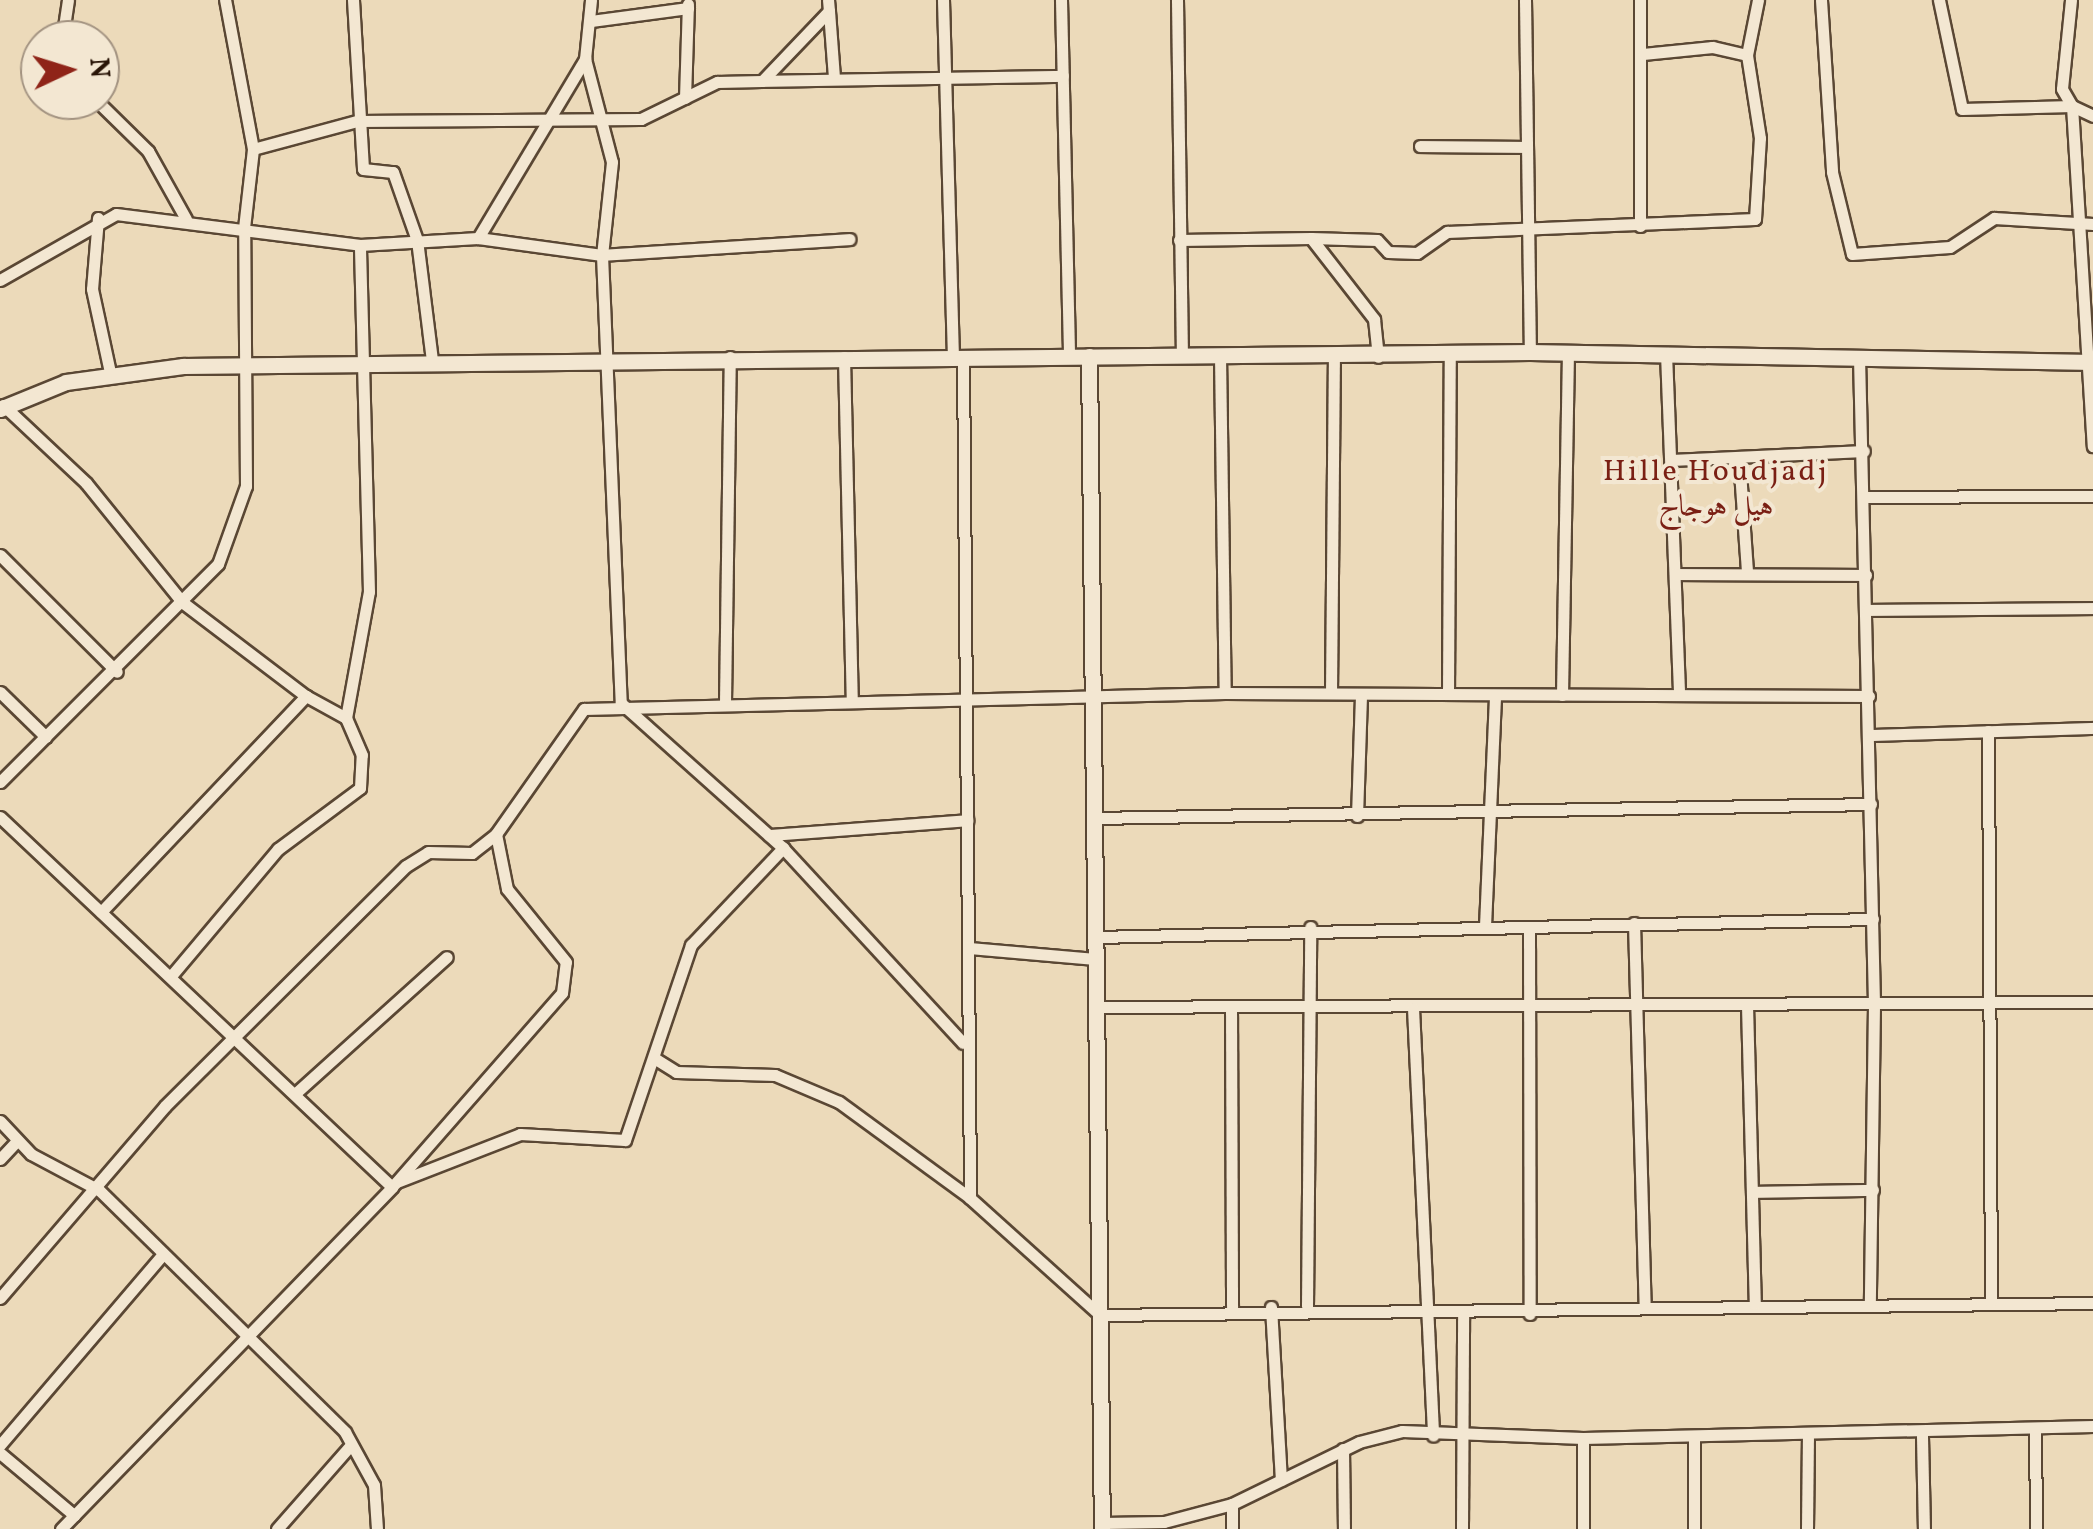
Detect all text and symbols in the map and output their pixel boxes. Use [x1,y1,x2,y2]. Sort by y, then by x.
north arrow [20,20,120,120]
text: N [78,57,119,80]
district label: Hille Houdjadj هيل هوجاج [1603,454,1829,524]

